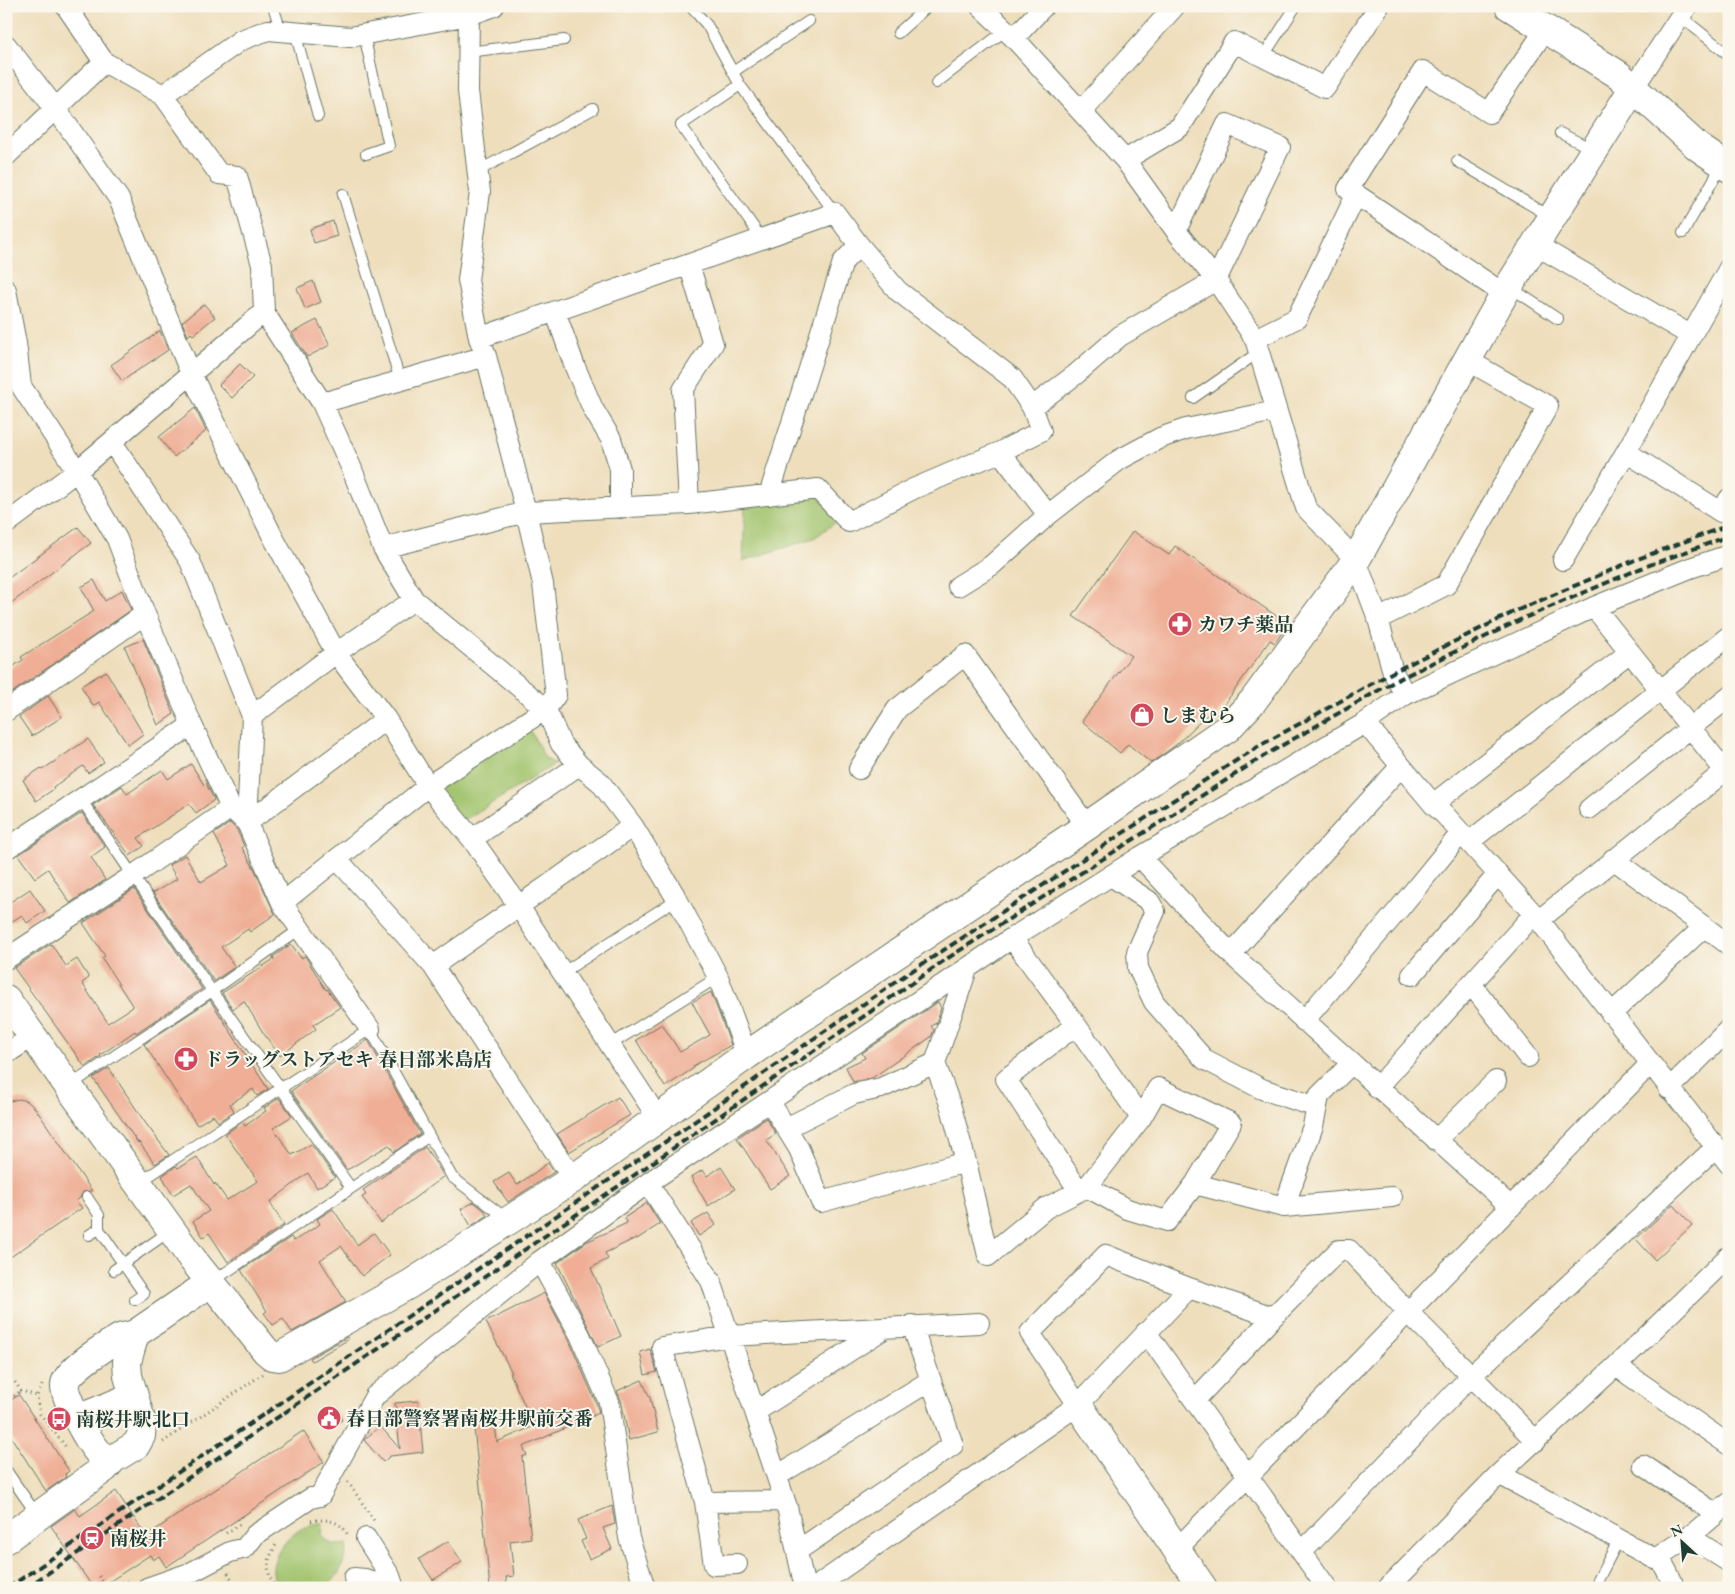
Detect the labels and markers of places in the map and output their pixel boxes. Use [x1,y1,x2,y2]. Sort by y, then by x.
pharmacy icon: カワチ薬品 [1167,611,1193,637]
place label: カワチ薬品 [1198,612,1293,637]
shop icon: しまむら [1129,702,1155,728]
place label: しまむら [1160,703,1236,728]
pharmacy icon: ドラッグストアセキ 春日部米島店 [173,1046,199,1072]
place label: ドラッグストアセキ 春日部米島店 [204,1047,492,1072]
public building icon: 春日部警察署南桜井駅前交番 [316,1405,342,1431]
bus stop icon: 南桜井駅北口 [46,1406,72,1432]
place label: 春日部警察署南桜井駅前交番 [346,1406,593,1431]
place label: 南桜井駅北口 [76,1407,190,1432]
station icon: 南桜井 [79,1525,105,1551]
place label: 南桜井 [110,1526,167,1551]

